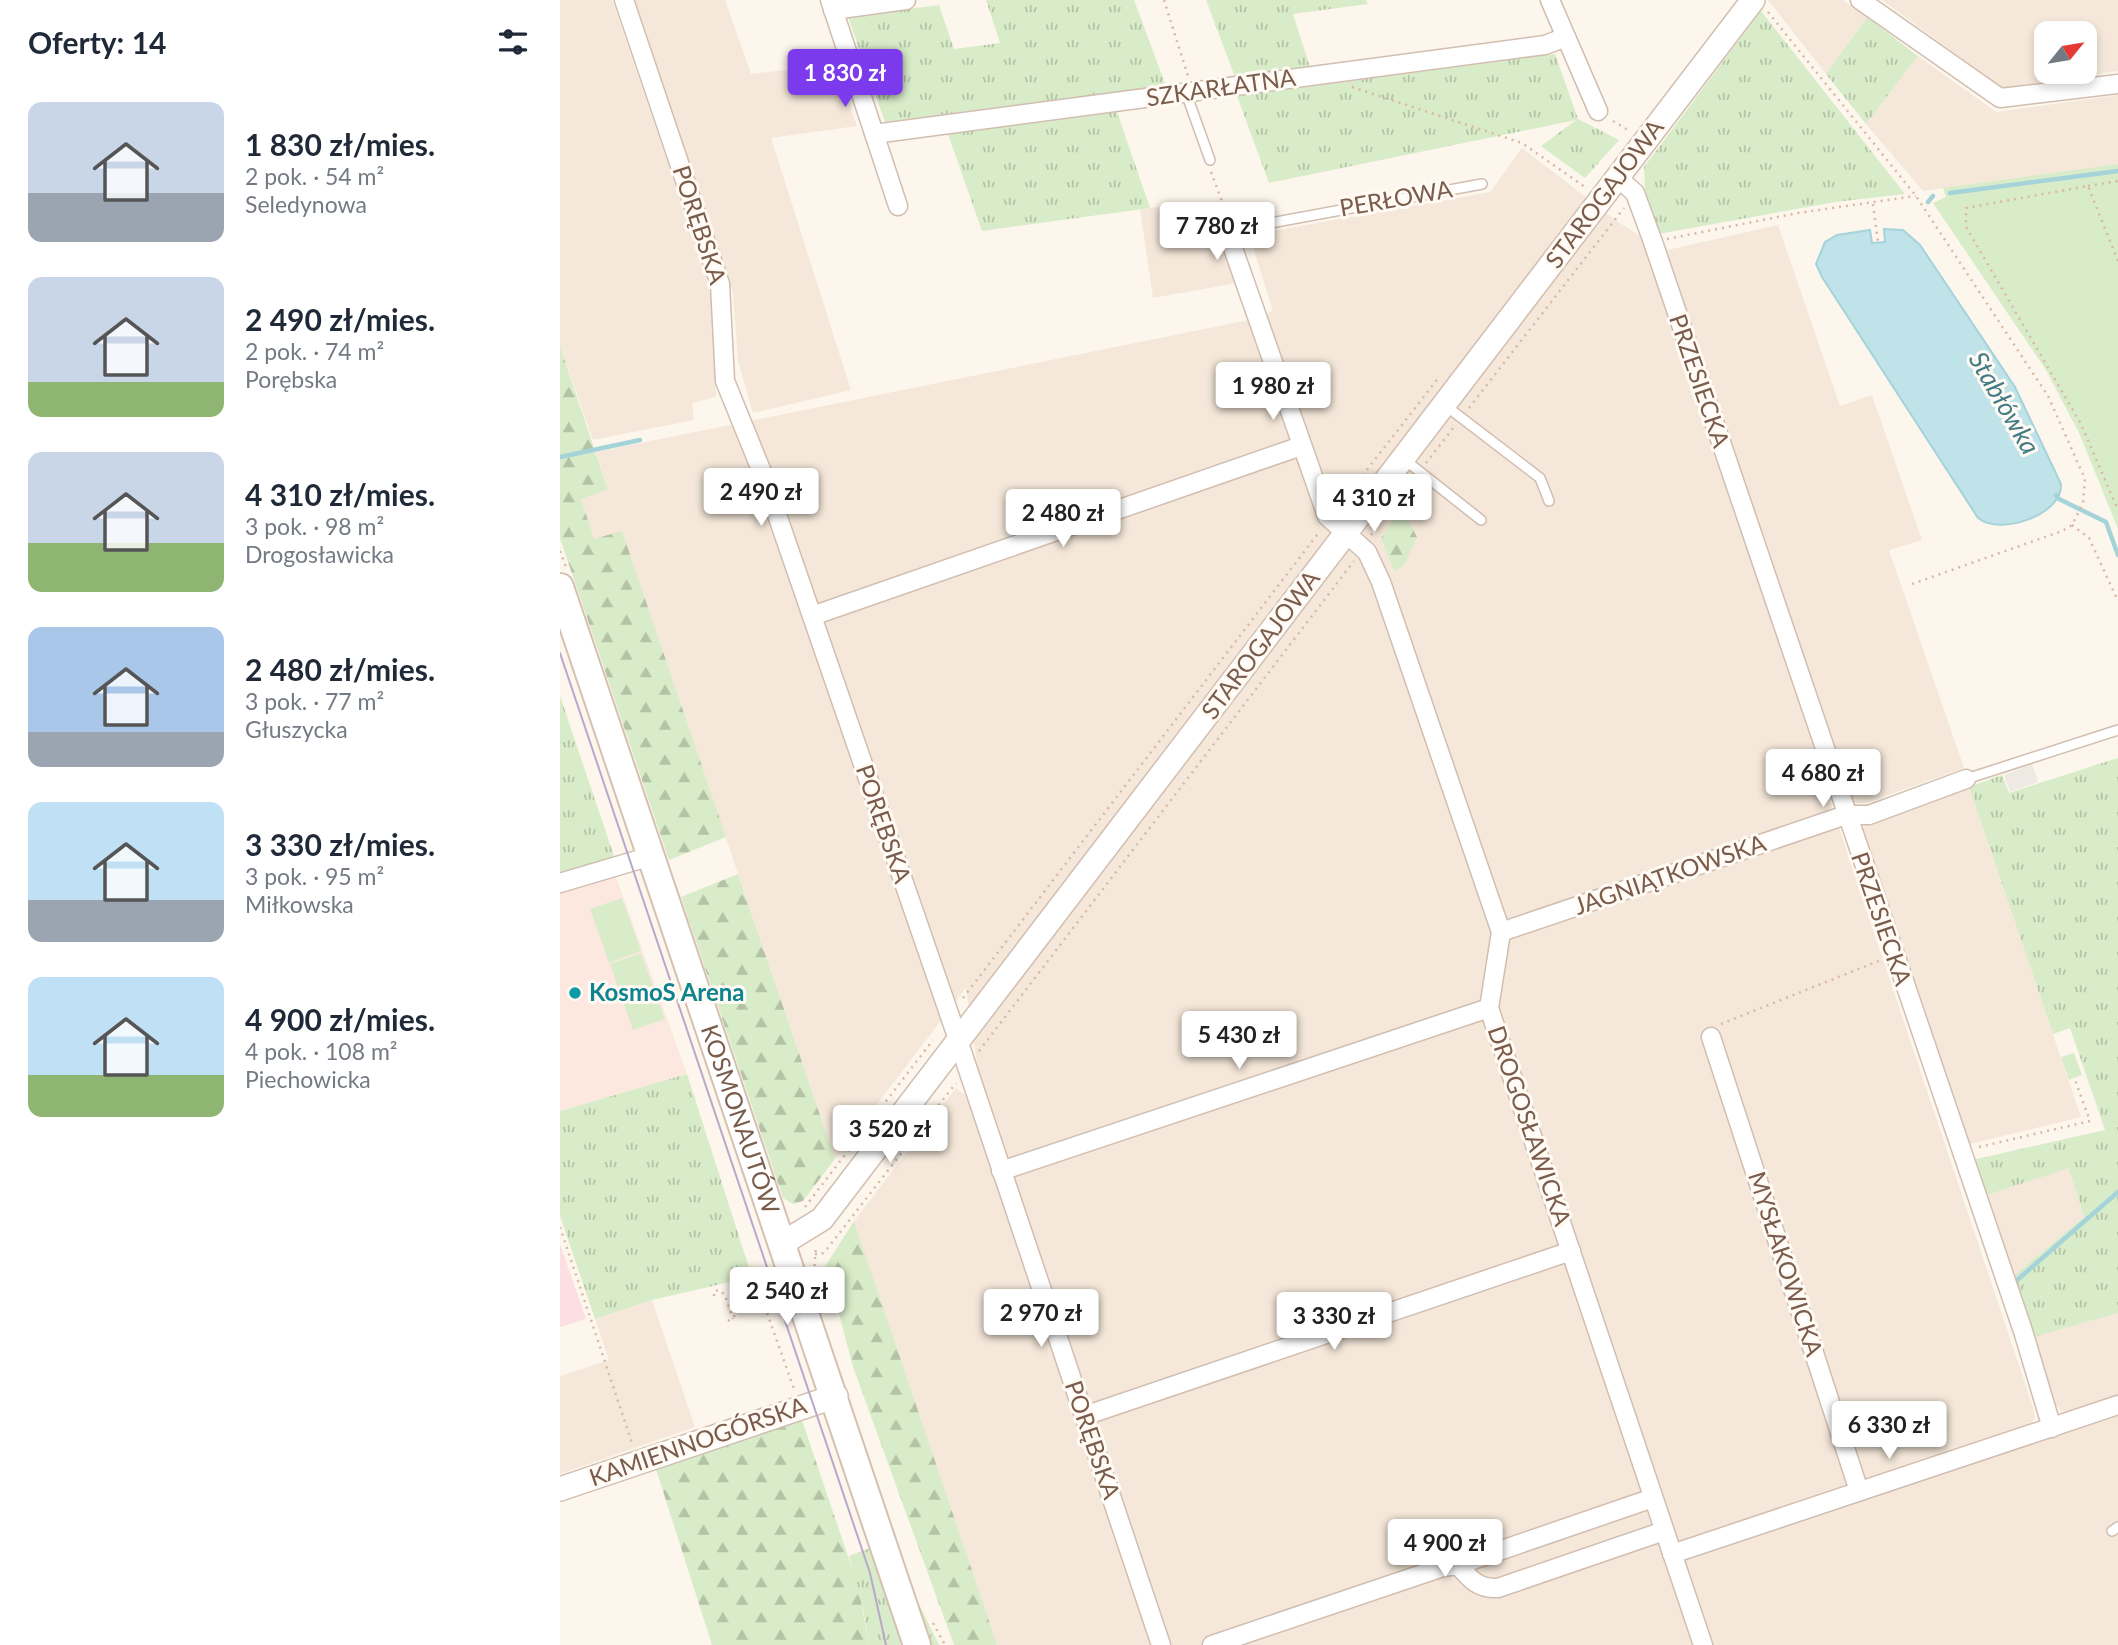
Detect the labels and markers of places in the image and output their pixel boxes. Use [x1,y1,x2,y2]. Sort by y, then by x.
pin: 1 830 zł [773,50,917,109]
pin: 7 780 zł [1145,202,1289,262]
pin: 1 980 zł [1201,362,1345,422]
pin: 2 490 zł [689,468,833,528]
pin: 4 310 zł [1302,475,1446,534]
pin: 2 480 zł [991,490,1135,549]
pin: 4 680 zł [1751,750,1895,809]
place label: KosmoS Arena [589,977,744,1006]
marker: KosmoS Arena [567,985,583,1001]
pin: 5 430 zł [1167,1012,1311,1071]
pin: 3 520 zł [818,1106,962,1165]
pin: 2 540 zł [715,1268,859,1327]
pin: 2 970 zł [969,1290,1113,1349]
pin: 3 330 zł [1262,1292,1406,1352]
pin: 6 330 zł [1817,1402,1961,1461]
pin: 4 900 zł [1373,1520,1517,1579]

